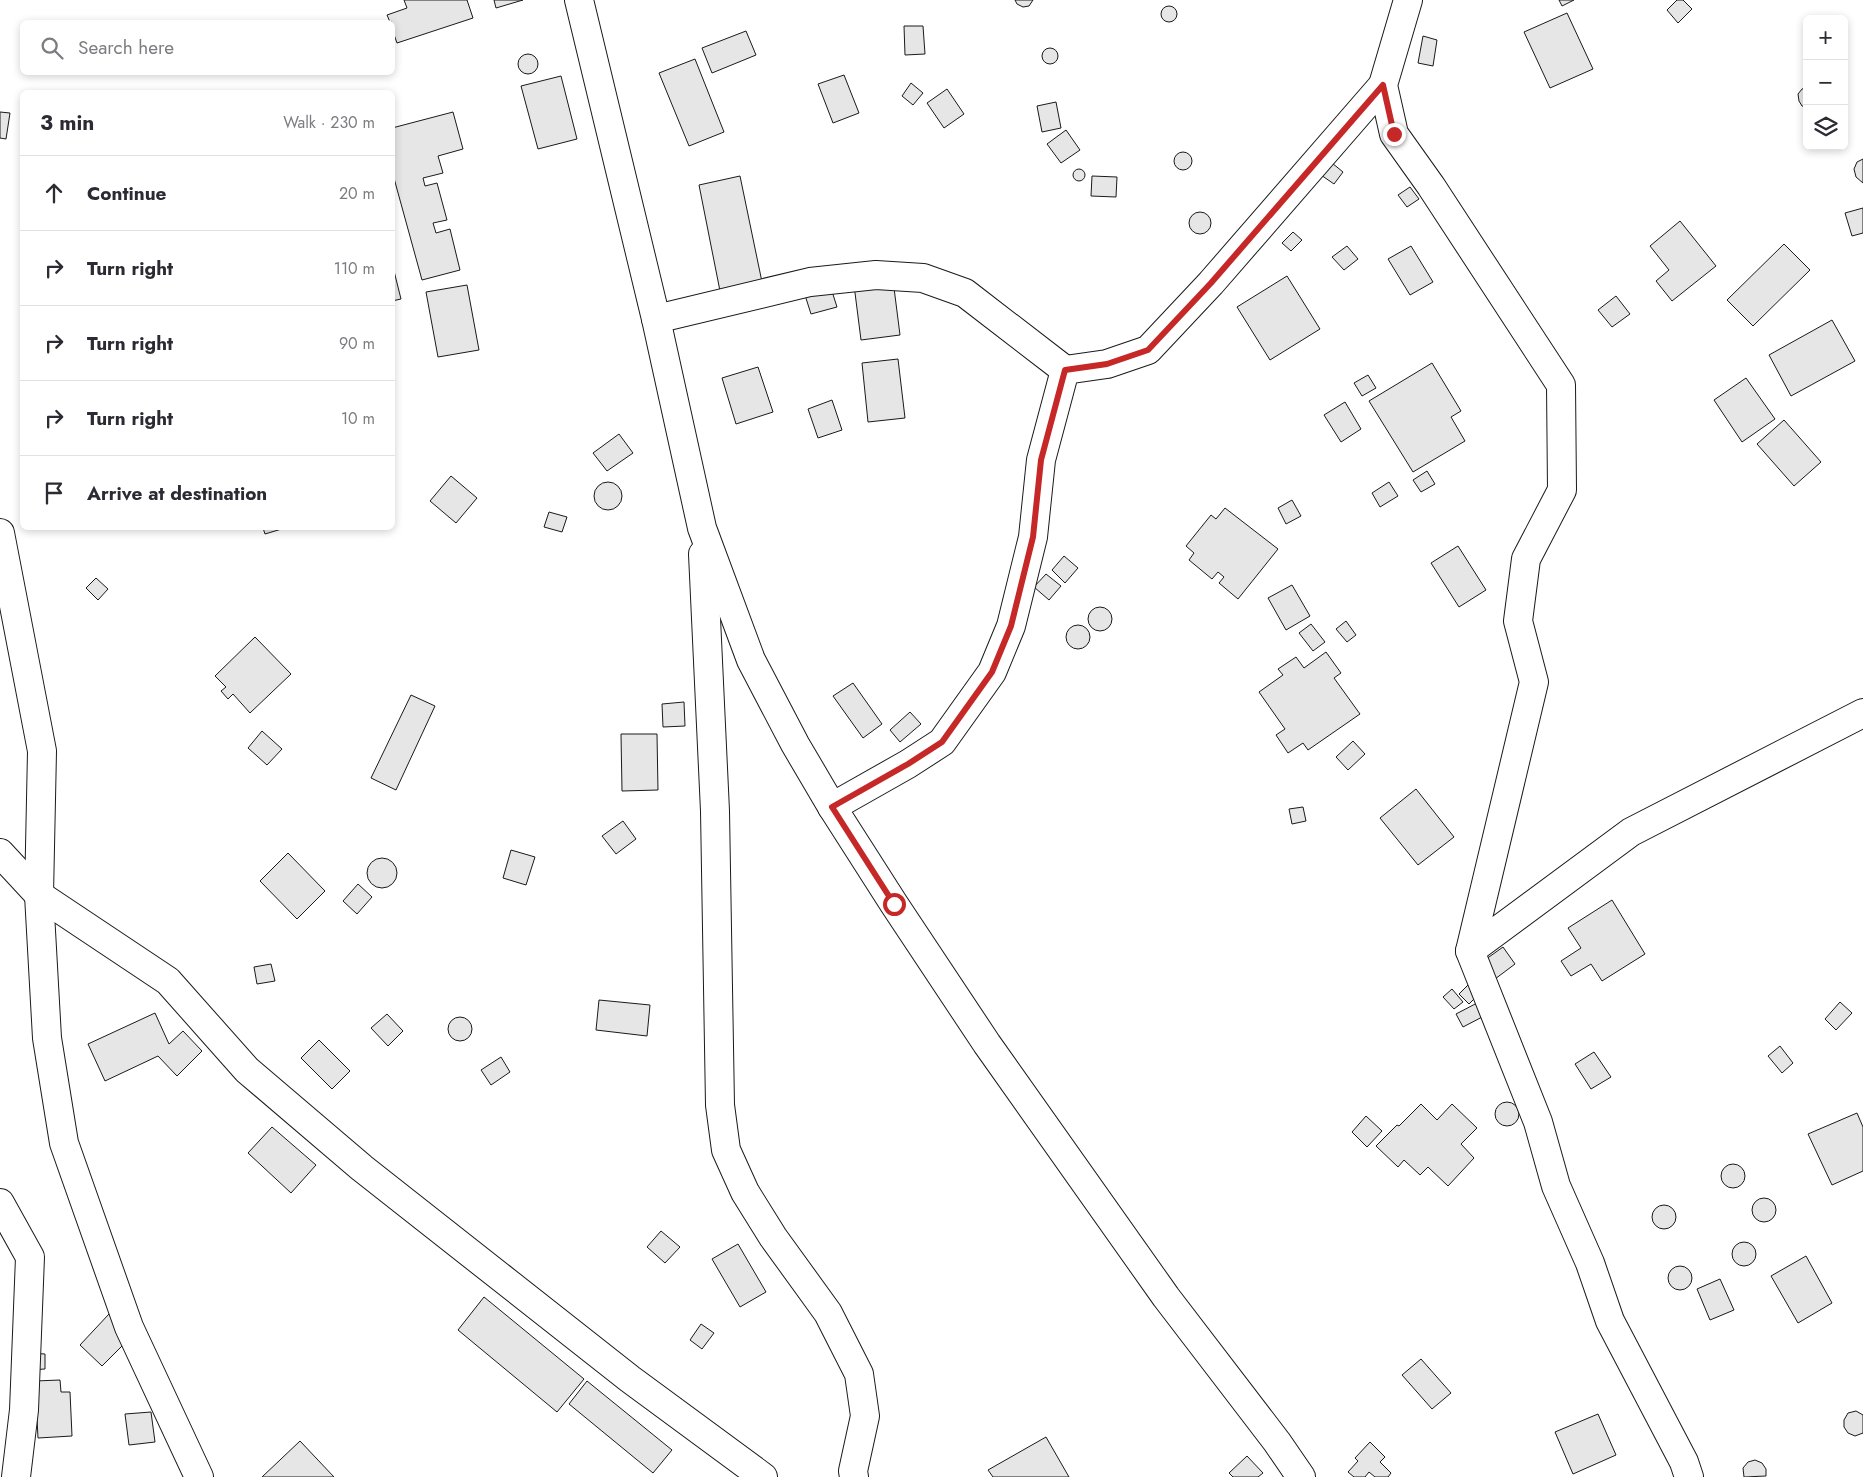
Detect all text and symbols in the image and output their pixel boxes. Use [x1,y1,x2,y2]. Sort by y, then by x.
map controls [1803,15,1848,150]
button: + [1803,15,1848,60]
search box [20,20,395,75]
icon: search [38,34,66,62]
text: Search here [78,34,174,61]
button: − [1803,60,1848,105]
button: layers [1803,105,1848,150]
text: 3 min [40,108,94,138]
text: Walk · 230 m [283,111,375,134]
route end [1383,123,1406,146]
icon: ahead [40,179,68,207]
text: Continue [87,180,166,207]
text: 20 m [339,182,375,205]
icon: right [40,254,68,282]
text: Turn right [87,255,173,282]
text: 110 m [334,257,375,280]
icon: right [40,329,68,357]
text: Turn right [87,330,173,357]
text: 90 m [339,332,375,355]
icon: right [40,404,68,432]
text: Turn right [87,405,173,432]
text: 10 m [341,407,375,430]
icon: arrive [40,479,68,507]
text: Arrive at destination [87,480,267,507]
route start [883,893,906,916]

